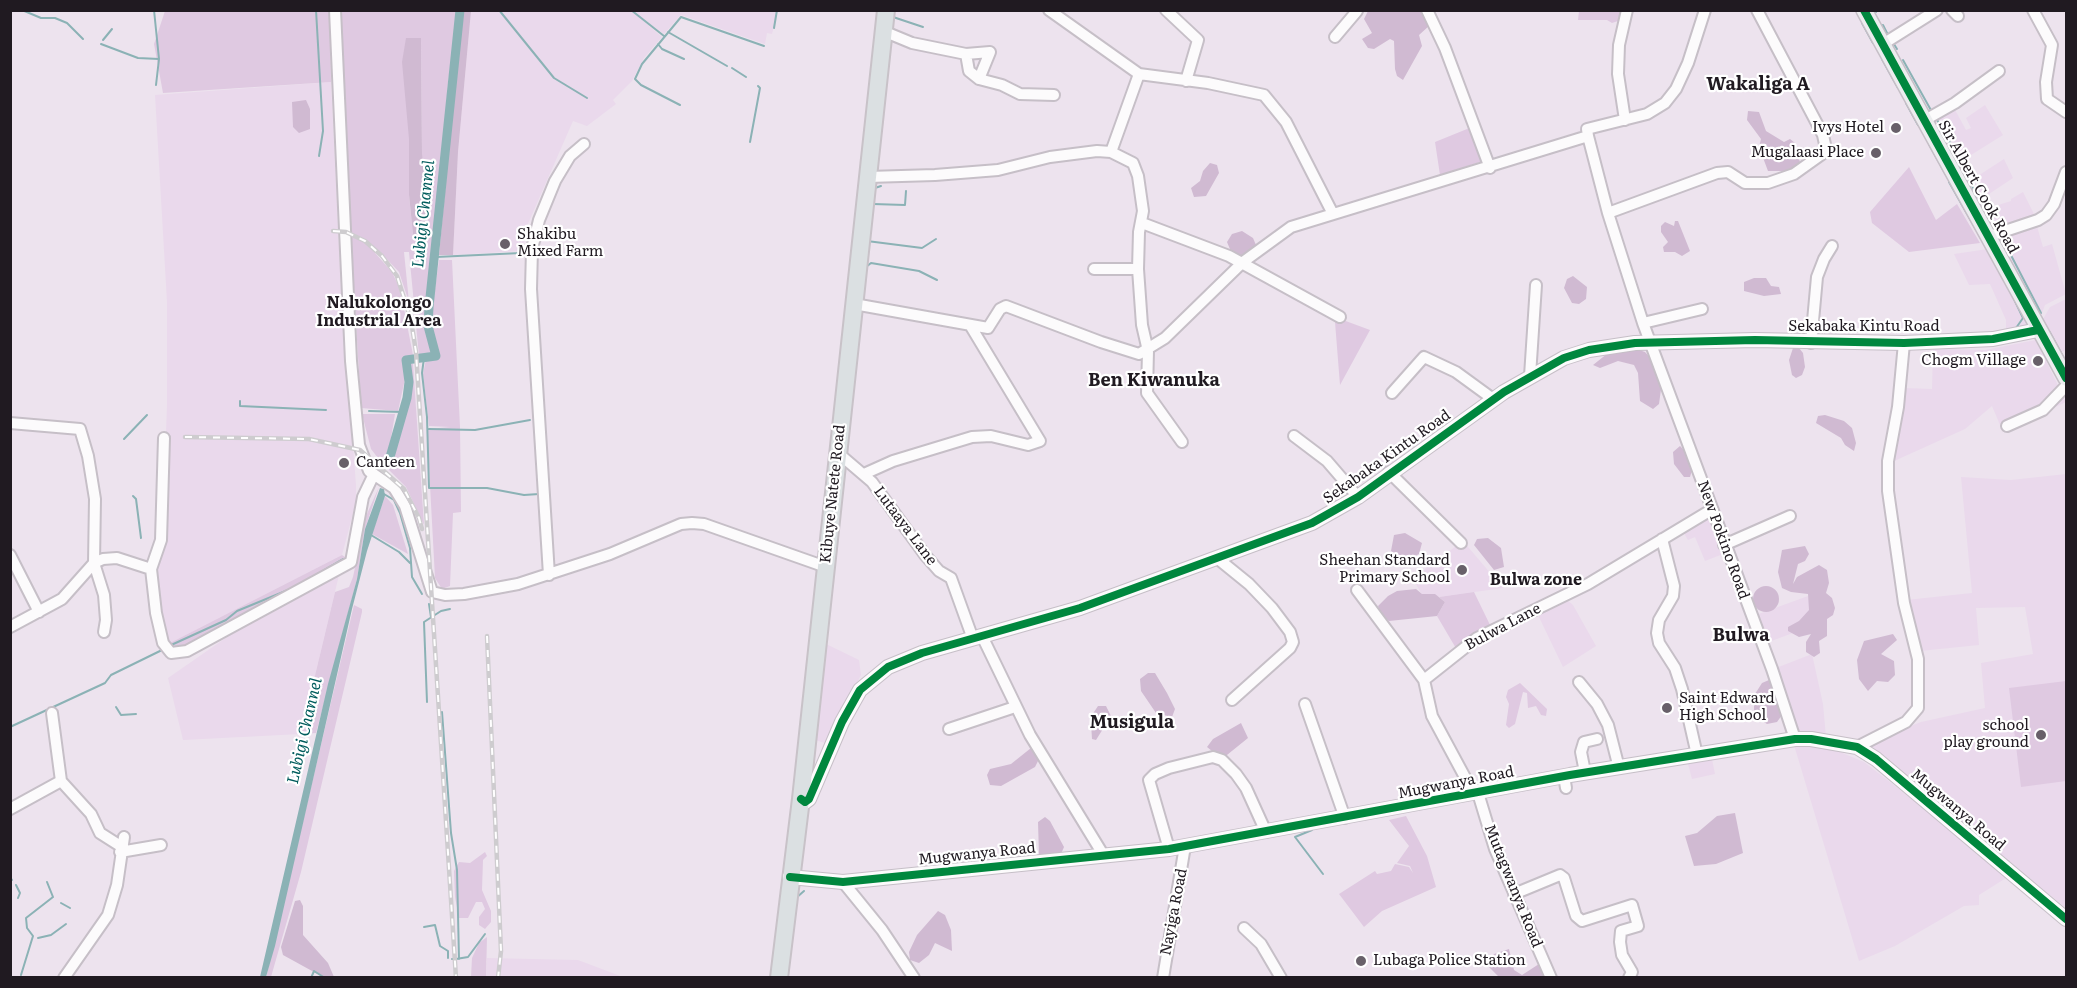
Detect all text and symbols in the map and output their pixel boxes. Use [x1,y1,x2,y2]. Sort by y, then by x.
district label: Wakaliga A [1706,74,1810,96]
street label: Sir Albert Cook Road [1934,117,2022,257]
place label: Ivys Hotel [1812,119,1884,137]
marker: Ivys Hotel [1889,121,1903,135]
place label: Mugalaasi Place [1751,144,1864,162]
marker: Mugalaasi Place [1869,146,1883,160]
water label: Lubigi Channel [409,159,439,269]
place label: Shakibu Mixed Farm [517,226,603,261]
marker: Shakibu Mixed Farm [498,237,512,251]
district label: Nalukolongo Industrial Area [317,293,441,331]
street label: Sekabaka Kintu Road [1788,318,1940,336]
place label: Chogm Village [1921,352,2026,370]
marker: Chogm Village [2031,354,2045,368]
district label: Ben Kiwanuka [1088,370,1220,392]
street label: Sekabaka Kintu Road [1320,406,1454,508]
street label: Kibuye Natete Road [817,424,849,564]
place label: Canteen [356,454,415,472]
marker: Canteen [337,456,351,470]
street label: New Pokino Road [1693,478,1753,602]
street label: Lutaaya Lane [869,483,941,569]
place label: Sheehan Standard Primary School [1319,552,1450,587]
marker: Sheehan Standard Primary School [1455,563,1469,577]
district label: Bulwa zone [1490,570,1582,590]
street label: Bulwa Lane [1462,600,1544,654]
district label: Bulwa [1712,625,1770,647]
water label: Lubigi Channel [284,676,326,786]
place label: Saint Edward High School [1679,690,1775,725]
marker: Saint Edward High School [1660,701,1674,715]
district label: Musigula [1090,712,1174,734]
place label: school play ground [1943,717,2029,752]
marker: school play ground [2034,728,2048,742]
street label: Mugwanya Road [1396,763,1516,803]
street label: Mugwanya Road [1907,765,2009,855]
street label: Mutagwanya Road [1480,822,1546,950]
street label: Mugwanya Road [917,839,1037,869]
street label: Nayiga Road [1157,867,1191,957]
place label: Lubaga Police Station [1373,952,1526,970]
marker: Lubaga Police Station [1354,954,1368,968]

